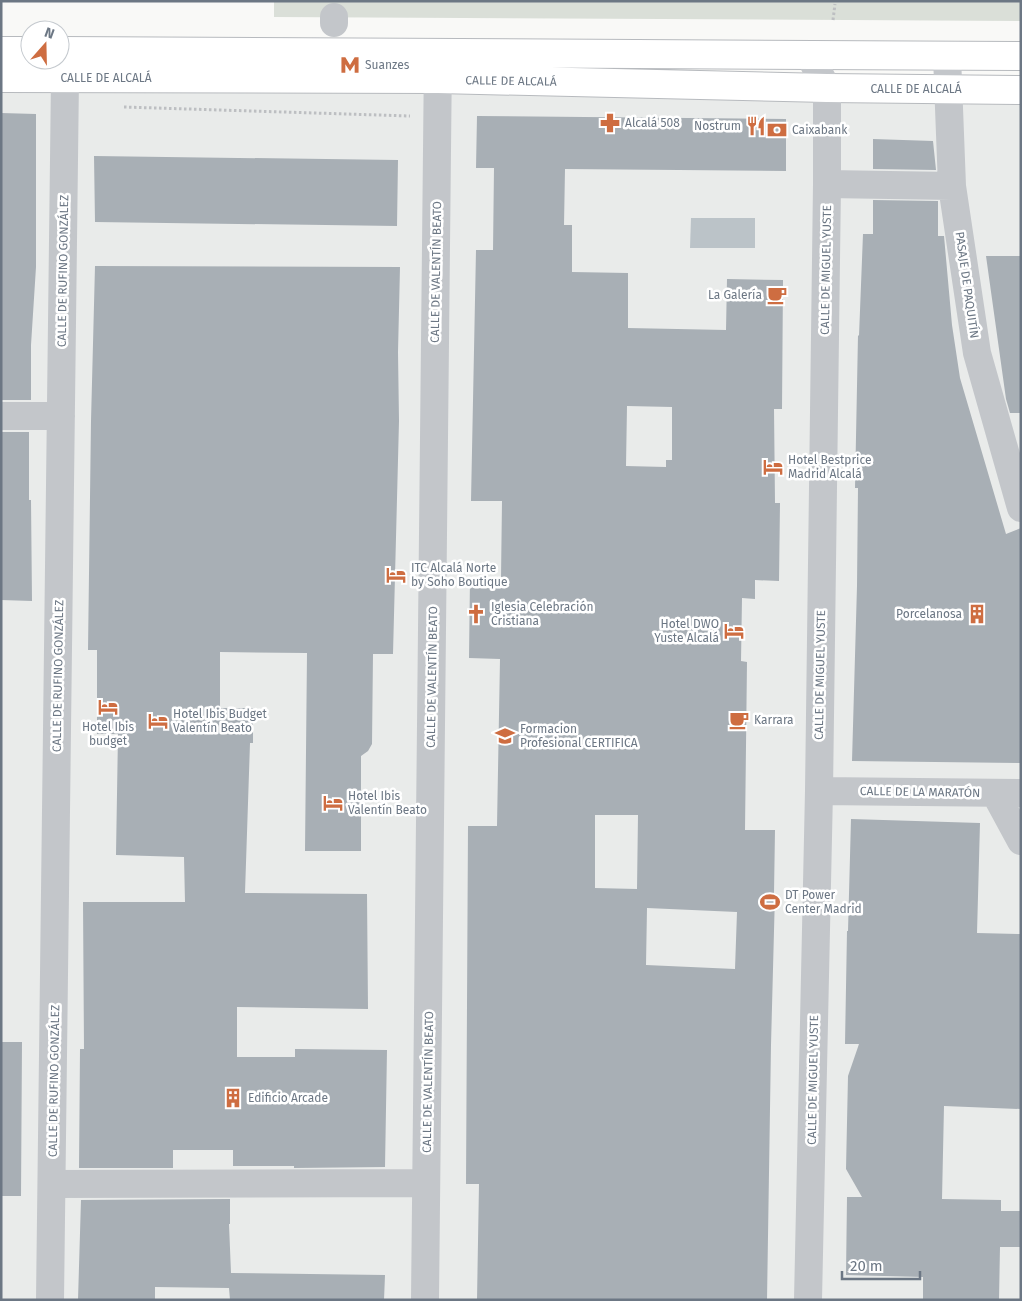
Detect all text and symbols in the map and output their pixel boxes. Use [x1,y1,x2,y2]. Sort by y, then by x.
north arrow [20,20,70,70]
text: N [42,24,57,43]
metro station icon: Suanzes [339,54,361,76]
place label: Suanzes [365,58,410,72]
street label: CALLE DE ALCALÁ [60,70,152,85]
street label: CALLE DE ALCALÁ [465,72,557,89]
street label: CALLE DE ALCALÁ [870,81,962,96]
pharmacy icon: Alcalá 508 [599,112,621,134]
restaurant icon: Nostrum [745,115,767,137]
place label: Alcalá 508 [625,116,680,130]
place label: Nostrum [694,119,741,133]
bank icon: Caixabank [766,119,788,141]
place label: Caixabank [792,123,848,137]
street label: CALLE DE RUFINO GONZÁLEZ [54,195,71,347]
street label: CALLE DE VALENTÍN BEATO [427,201,444,343]
street label: CALLE DE MIGUEL YUSTE [818,205,834,335]
street label: PASAJE DE PAQUITÍN [953,231,982,339]
cafe icon: La Galería [766,284,788,306]
place label: La Galería [708,288,762,302]
place label: Hotel Bestprice Madrid Alcalá [788,453,872,481]
hotel icon: Hotel Bestprice Madrid Alcalá [762,456,784,478]
place label: ITC Alcalá Norte by Soho Boutique [411,561,508,589]
hotel icon: ITC Alcalá Norte by Soho Boutique [385,564,407,586]
street label: CALLE DE RUFINO GONZÁLEZ [49,600,66,752]
place label: Iglesia Celebración Cristiana [491,600,594,628]
church icon: Iglesia Celebración Cristiana [465,603,487,625]
building icon: Porcelanosa [966,603,988,625]
street label: CALLE DE VALENTÍN BEATO [423,606,440,748]
place label: Porcelanosa [896,607,962,621]
street label: CALLE DE MIGUEL YUSTE [812,610,828,740]
place label: Hotel DWO Yuste Alcalá [654,617,719,645]
hotel icon: Hotel DWO Yuste Alcalá [723,620,745,642]
hotel icon: Hotel Ibis budget [97,696,119,718]
place label: Hotel Ibis Budget Valentín Beato [173,707,267,735]
cafe icon: Karrara [728,709,750,731]
hotel icon: Hotel Ibis Budget Valentín Beato [147,710,169,732]
place label: Karrara [754,713,794,727]
place label: Hotel Ibis budget [82,720,134,748]
place label: Formacion Profesional CERTIFICA [520,722,638,750]
school or university icon: Formacion Profesional CERTIFICA [494,725,516,747]
street label: CALLE DE LA MARATÓN [860,783,980,800]
place label: Hotel Ibis Valentín Beato [348,789,427,817]
hotel icon: Hotel Ibis Valentín Beato [322,792,344,814]
place label: DT Power Center Madrid [785,888,862,916]
sports icon: DT Power Center Madrid [759,891,781,913]
street label: CALLE DE RUFINO GONZÁLEZ [45,1005,62,1157]
street label: CALLE DE VALENTÍN BEATO [419,1011,436,1153]
street label: CALLE DE MIGUEL YUSTE [805,1015,821,1145]
building icon: Edificio Arcade [222,1087,244,1109]
place label: Edificio Arcade [248,1091,328,1105]
scale bar [842,1248,920,1280]
text: 20 m [850,1257,883,1275]

